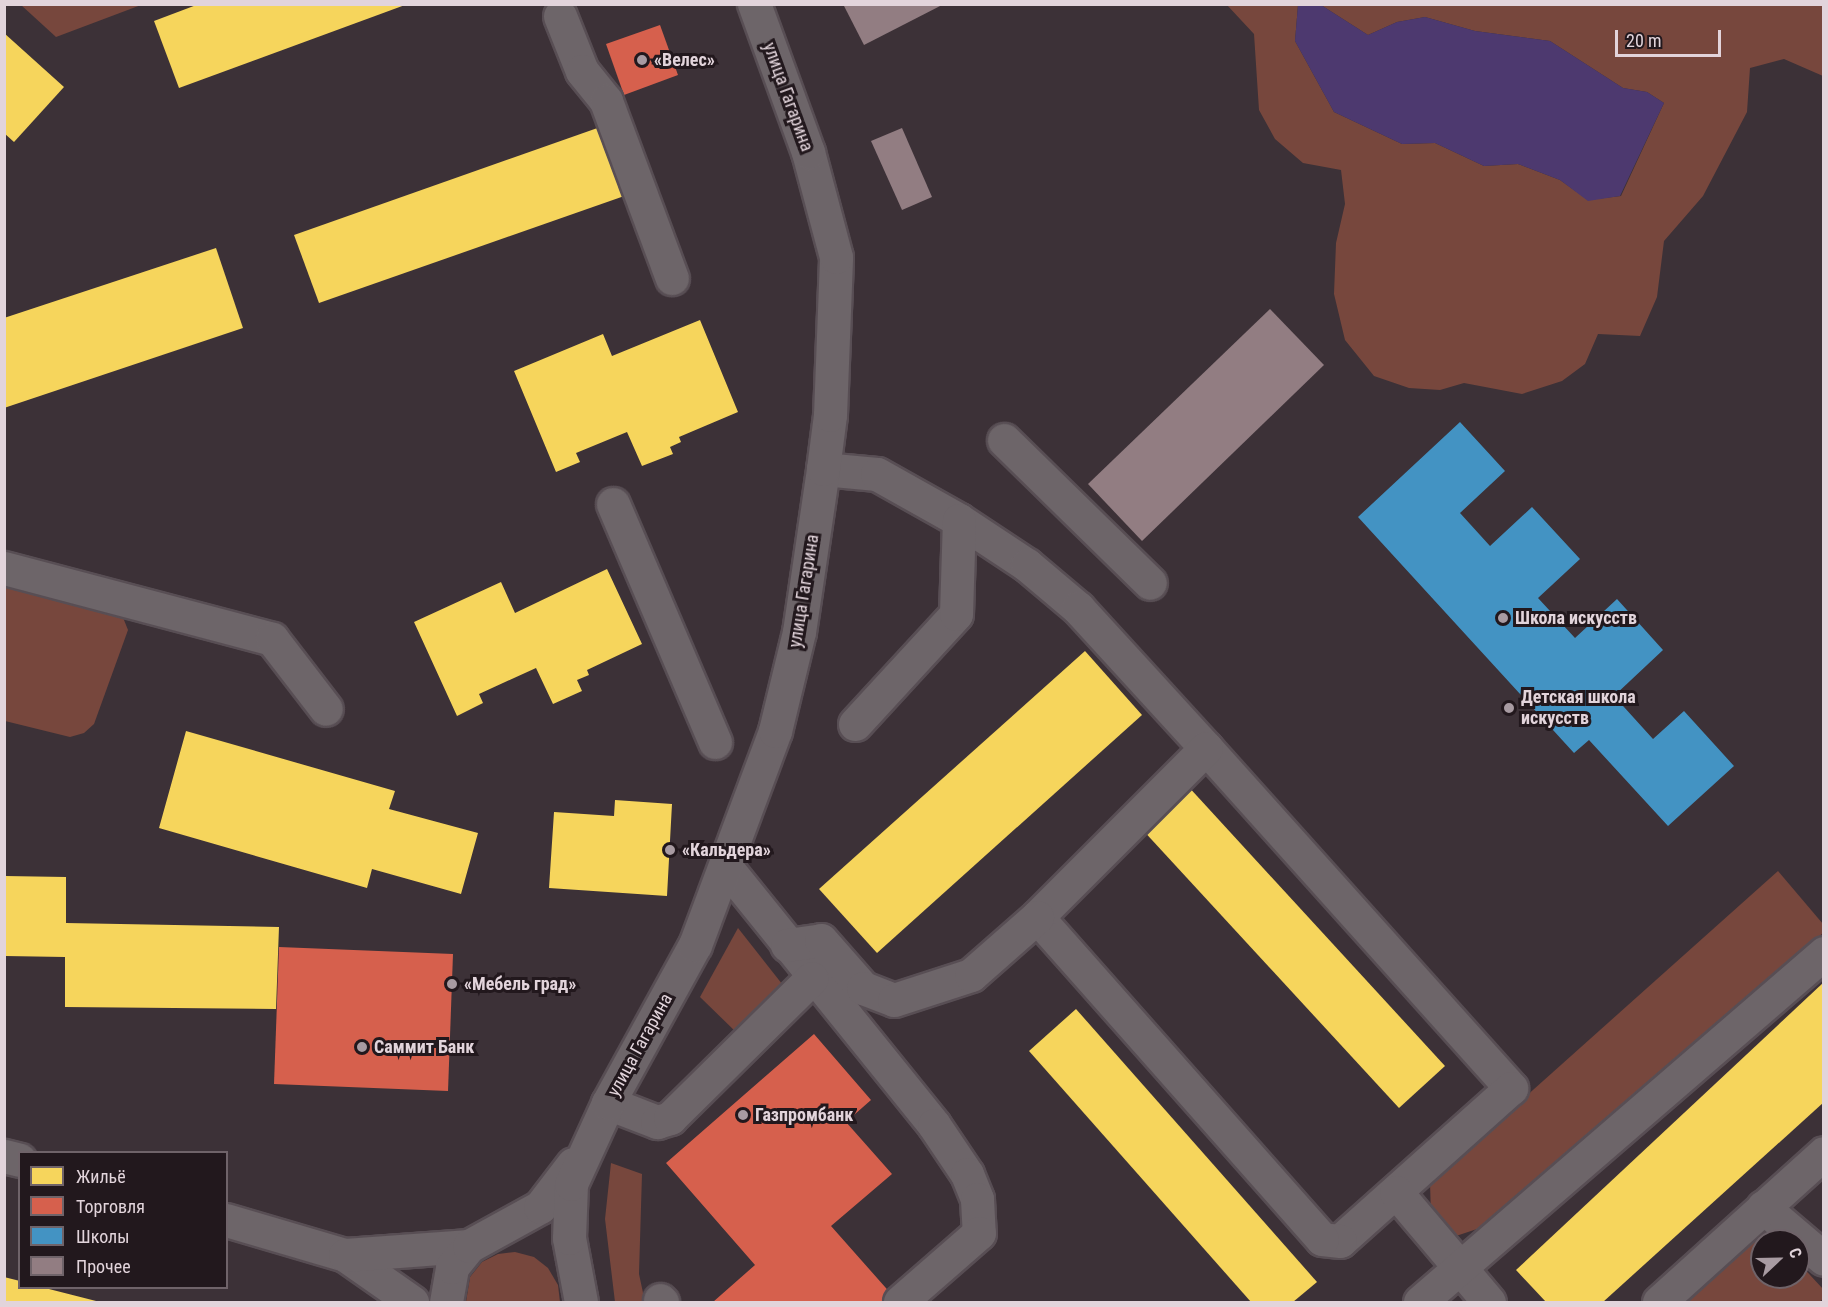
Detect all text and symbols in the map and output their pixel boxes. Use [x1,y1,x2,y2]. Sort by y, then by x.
scale bar [1618,18,1724,56]
text: 20 m [1626,30,1661,51]
street label: улица Гагарина [758,40,818,154]
place label: «Велес» [654,49,715,71]
marker: «Велес» [635,53,649,67]
street label: улица Гагарина [784,533,824,649]
place label: Школа искусств [1515,607,1637,629]
marker: Школа искусств [1496,611,1510,625]
place label: Детская школа искусств [1521,687,1636,730]
marker: Детская школа искусств [1502,701,1516,715]
place label: «Кальдера» [682,839,771,861]
marker: «Кальдера» [663,843,677,857]
place label: «Мебель град» [464,973,576,995]
marker: «Мебель град» [445,977,459,991]
street label: улица Гагарина [603,990,677,1100]
place label: Саммит Банк [374,1036,474,1058]
marker: Саммит Банк [355,1040,369,1054]
place label: Газпромбанк [755,1104,853,1126]
marker: Газпромбанк [736,1108,750,1122]
legend [18,1151,228,1289]
text: Жильё [76,1166,126,1187]
text: Торговля [76,1196,145,1217]
text: Школы [76,1226,129,1247]
north arrow [1750,1229,1810,1289]
text: С [1785,1245,1806,1261]
text: Прочее [76,1256,131,1277]

